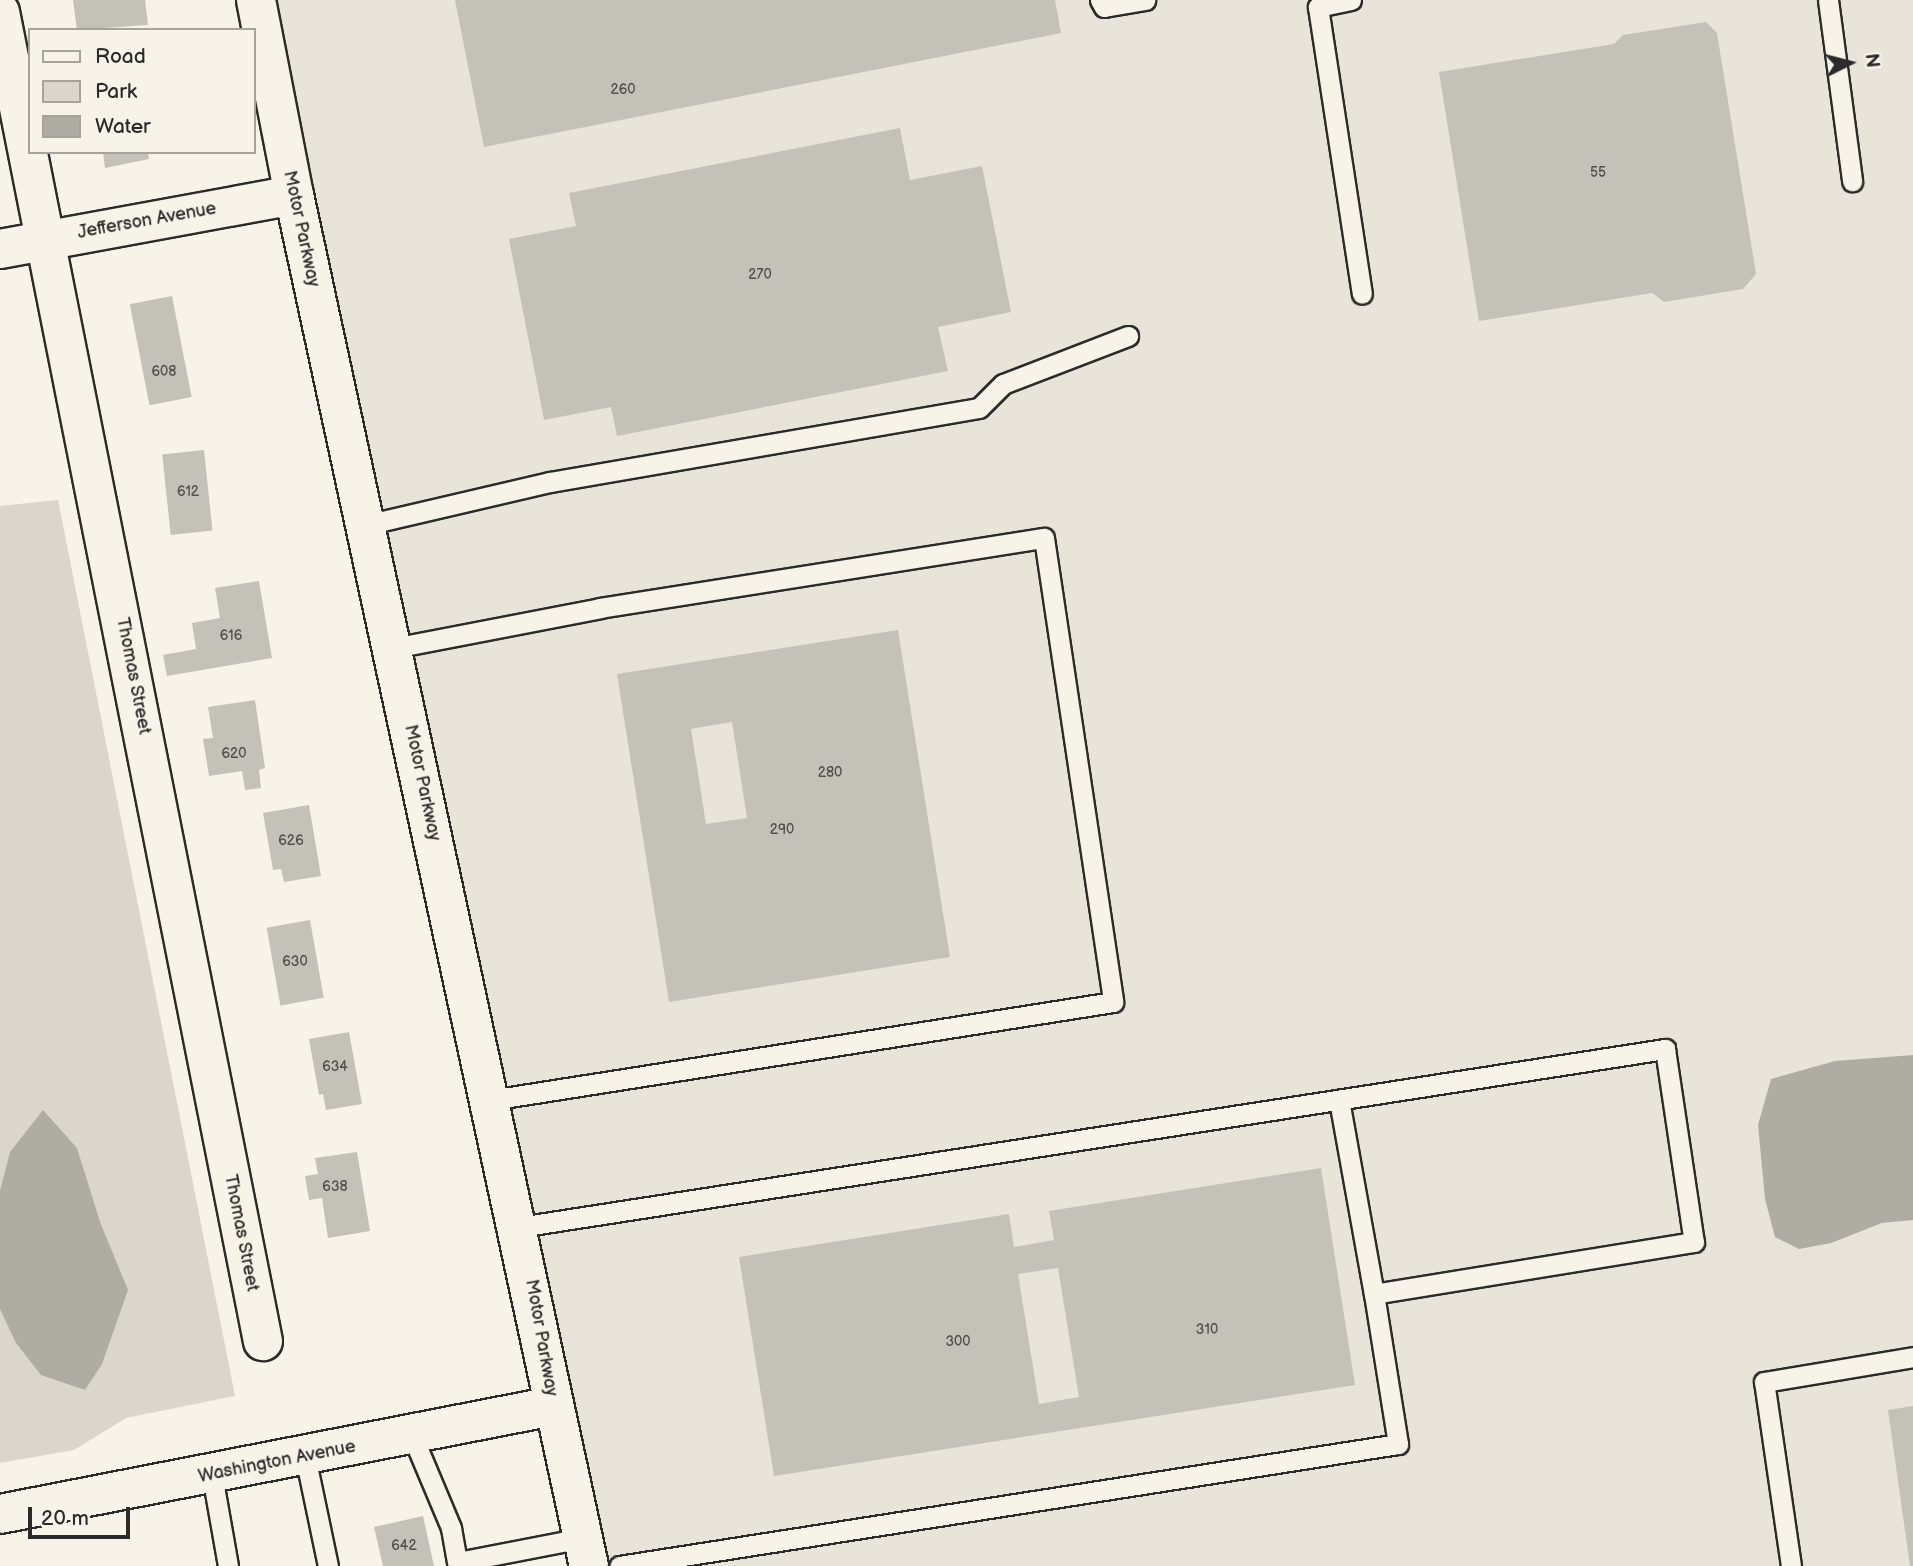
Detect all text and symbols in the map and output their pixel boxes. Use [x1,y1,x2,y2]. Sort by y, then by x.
legend [28,28,256,154]
north arrow [1815,28,1885,98]
text: Road [95,44,146,69]
text: N [1859,52,1884,69]
text: Park [95,79,137,104]
house number: 260 [610,82,636,98]
text: Water [95,114,151,139]
house number: 55 [1590,165,1606,181]
street label: Motor Parkway [278,169,324,289]
street label: Jefferson Avenue [76,198,218,244]
house number: 270 [748,267,772,283]
house number: 608 [152,364,176,380]
house number: 612 [177,484,199,500]
street label: Thomas Street [111,616,155,736]
house number: 616 [220,628,242,644]
street label: Motor Parkway [399,723,445,843]
house number: 620 [221,746,247,762]
house number: 280 [818,765,842,781]
house number: 290 [770,822,794,838]
house number: 626 [278,833,304,849]
house number: 630 [282,954,308,970]
house number: 634 [322,1059,348,1075]
street label: Thomas Street [219,1173,263,1293]
house number: 638 [322,1179,348,1195]
street label: Motor Parkway [520,1278,562,1398]
house number: 310 [1196,1322,1218,1338]
house number: 300 [945,1334,971,1350]
street label: Washington Avenue [196,1436,358,1488]
scale bar [32,1492,133,1536]
text: 20 m [41,1506,89,1531]
house number: 642 [391,1538,417,1554]

